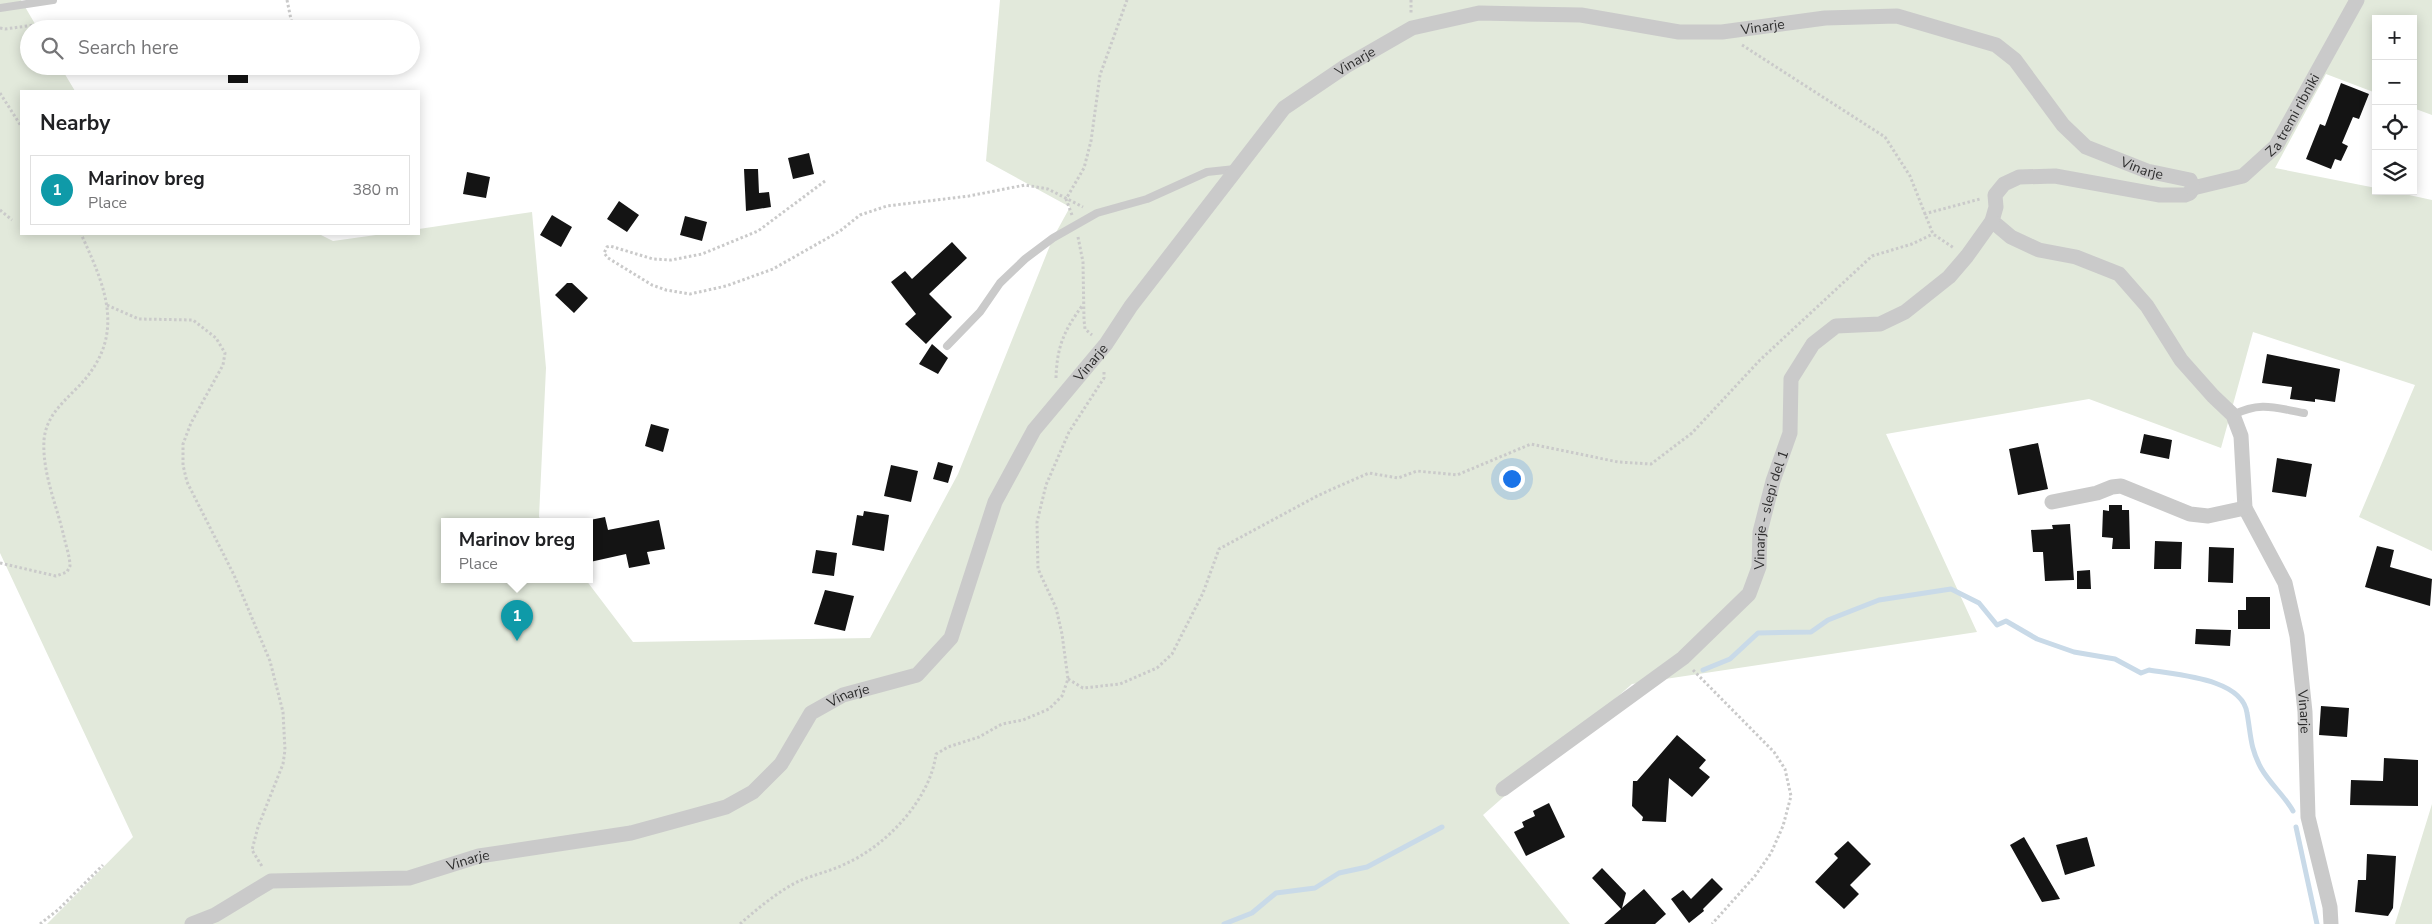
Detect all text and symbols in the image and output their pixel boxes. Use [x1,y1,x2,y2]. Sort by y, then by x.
street label: Vinarje [1739,15,1786,39]
map controls [2372,15,2417,195]
button: + [2372,15,2417,60]
search box [20,20,420,75]
icon: search [38,34,66,62]
text: Search here [78,35,179,61]
street label: Vinarje [1330,42,1379,81]
button: − [2372,60,2417,105]
street label: Za tremi ribniki [2261,70,2324,161]
button: locate [2372,105,2417,150]
text: Nearby [40,109,110,137]
button: layers [2372,150,2417,195]
street label: Vinarje [2117,152,2165,184]
text: Marinov breg [88,166,205,192]
text: 1 [52,179,62,201]
text: 380 m [352,179,399,201]
text: Place [88,192,127,214]
street label: Vinarje [1069,340,1112,387]
street label: Vinarje - slepi del 1 [1750,448,1793,571]
your location [1499,466,1525,492]
popup [441,518,593,583]
text: Marinov breg [459,527,575,553]
text: Place [459,553,498,575]
pin: 1 [501,600,533,641]
street label: Vinarje [823,679,871,713]
street label: Vinarje [2293,688,2315,734]
street label: Vinarje [443,846,491,876]

